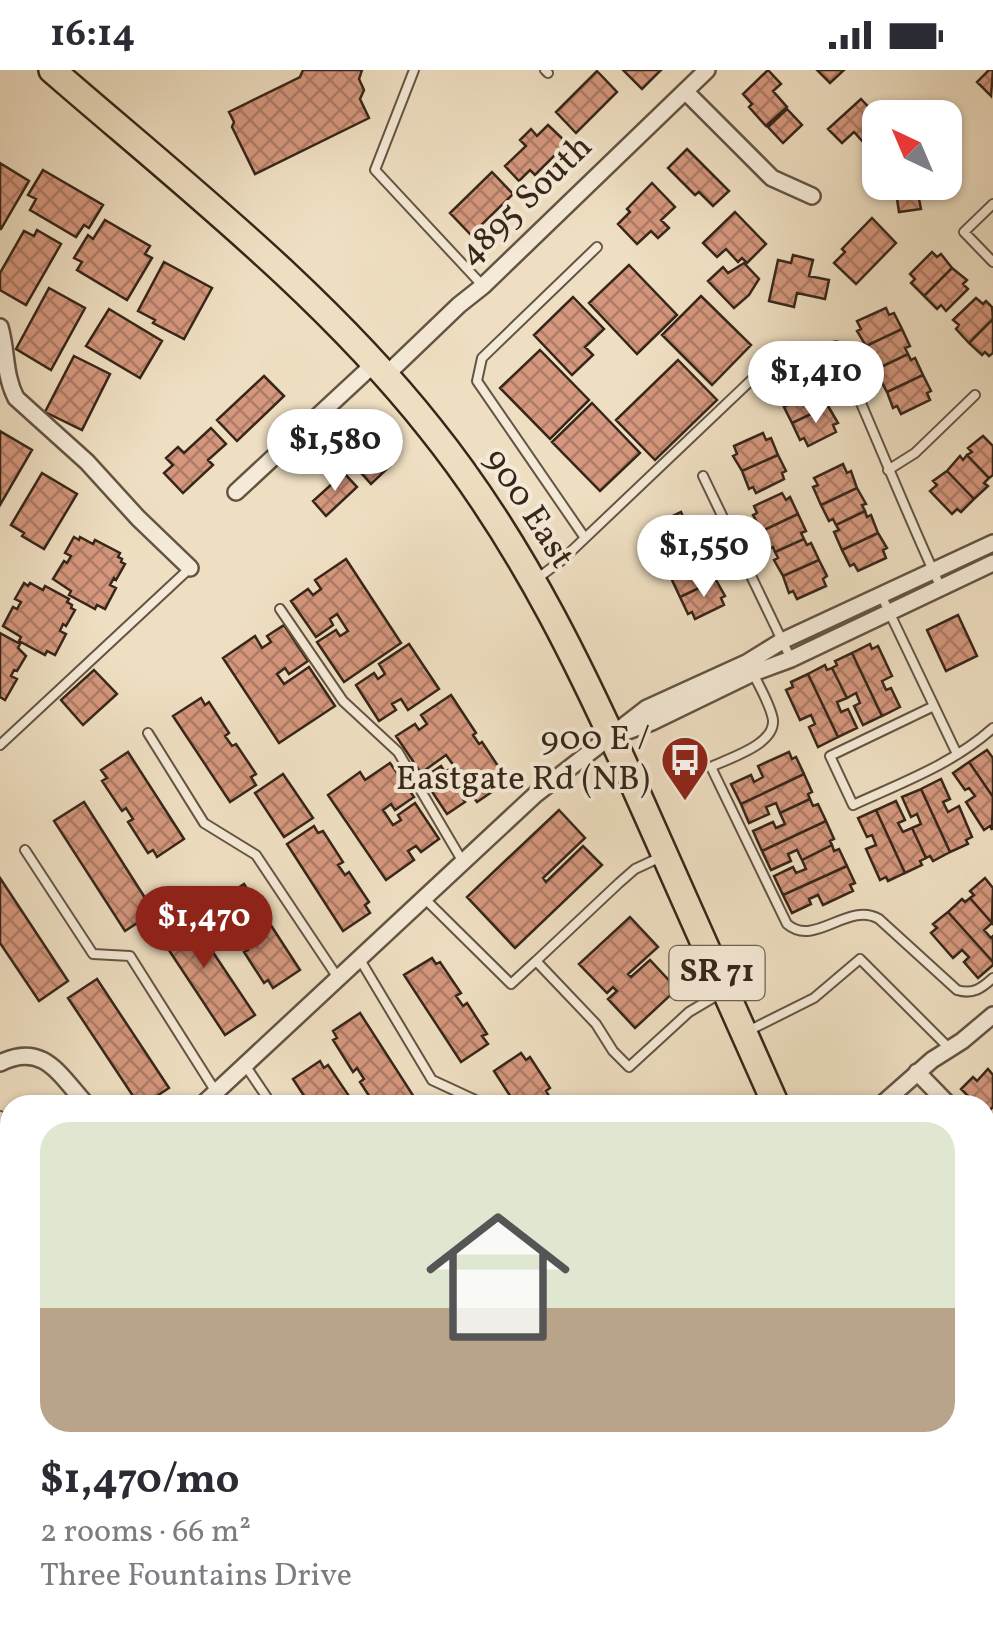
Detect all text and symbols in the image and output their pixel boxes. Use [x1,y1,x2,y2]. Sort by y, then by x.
text: 16:14 [50,9,135,62]
north arrow [862,100,962,200]
map controls [862,100,962,200]
street label: 4895 South [448,125,604,277]
pin: $1,410 [735,341,897,426]
text: $1,410 [770,351,862,395]
pin: $1,580 [254,409,416,494]
text: $1,580 [289,419,381,463]
street label: 900 East [471,440,585,578]
pin: $1,550 [623,515,785,600]
text: $1,550 [659,525,749,569]
place label: 900 E / Eastgate Rd (NB) [396,716,650,804]
bus stop icon: 900 E / Eastgate Rd (NB) [659,734,711,802]
pin: $1,470 [123,886,285,971]
text: $1,470 [158,896,250,940]
road number: SR 71 [670,946,764,1000]
icon: home [408,1187,588,1367]
text: $1,470/mo [40,1452,240,1511]
text: 2 rooms · 66 m² [40,1511,251,1555]
text: Three Fountains Drive [40,1555,352,1599]

